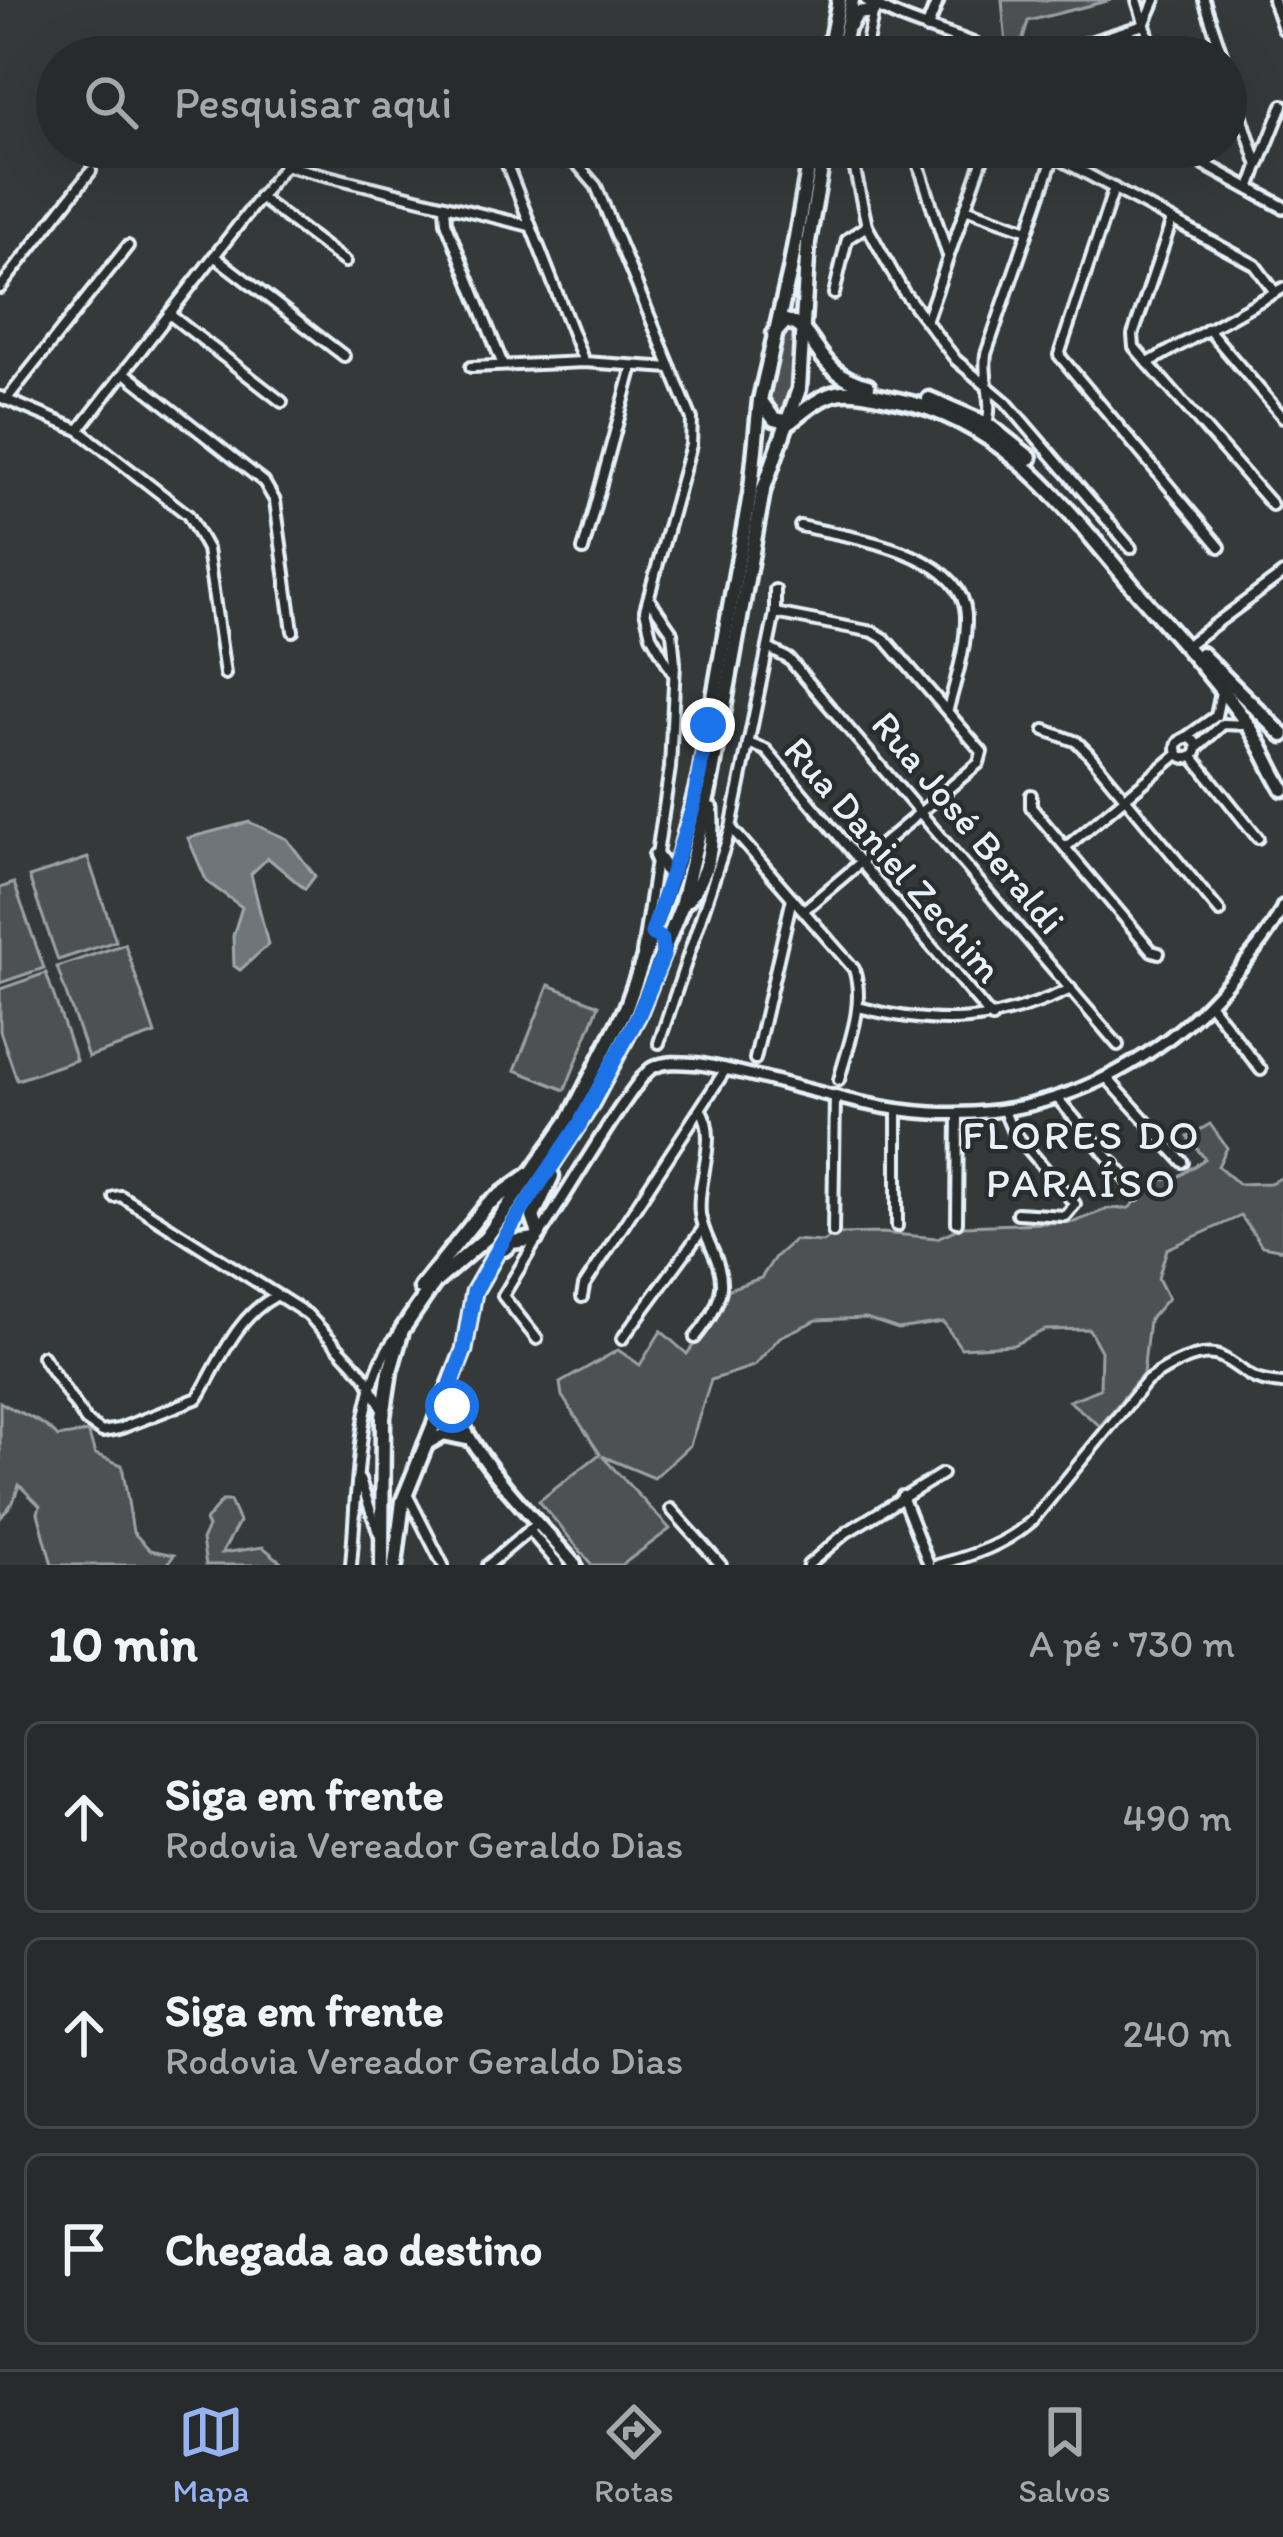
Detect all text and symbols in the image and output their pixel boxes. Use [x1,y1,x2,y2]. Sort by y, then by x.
search box [36,36,1247,168]
icon: search [78,69,144,135]
text: Pesquisar aqui [174,75,452,129]
route end [681,698,735,752]
street label: Rua José Beraldi [862,701,1075,943]
street label: Rua Daniel Zechim [774,727,1013,992]
district label: FLORES DO PARAÍSO [962,1109,1202,1208]
route start [425,1379,479,1433]
text: 10 min [48,1613,198,1674]
text: A pé · 730 m [1029,1620,1235,1667]
text: Siga em frente [165,1767,444,1821]
icon: ahead [51,1784,117,1850]
text: 490 m [1123,1794,1232,1841]
text: Rodovia Vereador Geraldo Dias [165,1821,683,1868]
text: Siga em frente [165,1983,444,2037]
icon: ahead [51,2000,117,2066]
text: 240 m [1122,2010,1232,2057]
text: Rodovia Vereador Geraldo Dias [165,2037,683,2084]
icon: arrive [51,2216,117,2282]
text: Chegada ao destino [165,2222,542,2276]
tab: Mapa [172,2399,249,2510]
tab: Rotas [594,2399,674,2510]
tab: Salvos [1019,2399,1111,2510]

